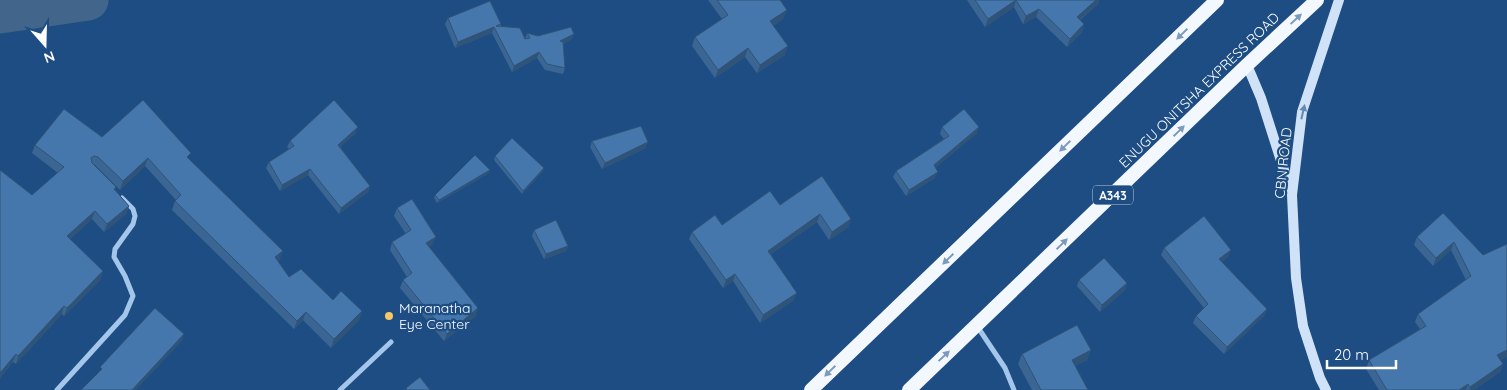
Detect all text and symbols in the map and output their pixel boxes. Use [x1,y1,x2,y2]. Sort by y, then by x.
street label: ENUGU ONITSHA EXPRESS ROAD [1115,8,1283,172]
one-way arrow [1290,13,1302,25]
north arrow [20,20,70,70]
one-way arrow [1176,28,1188,40]
text: N [42,47,57,67]
one-way arrow [1299,105,1307,120]
one-way arrow [1172,125,1184,137]
street label: CBN ROAD [1270,127,1296,199]
one-way arrow [1059,140,1071,152]
road number: A343 [1093,186,1133,204]
one-way arrow [1055,238,1067,250]
one-way arrow [942,253,954,265]
place label: Maranatha Eye Center [399,299,471,333]
marker: Maranatha Eye Center [383,310,395,322]
scale bar [1327,338,1396,370]
text: 20 m [1334,345,1369,364]
one-way arrow [938,351,950,363]
one-way arrow [825,365,837,377]

